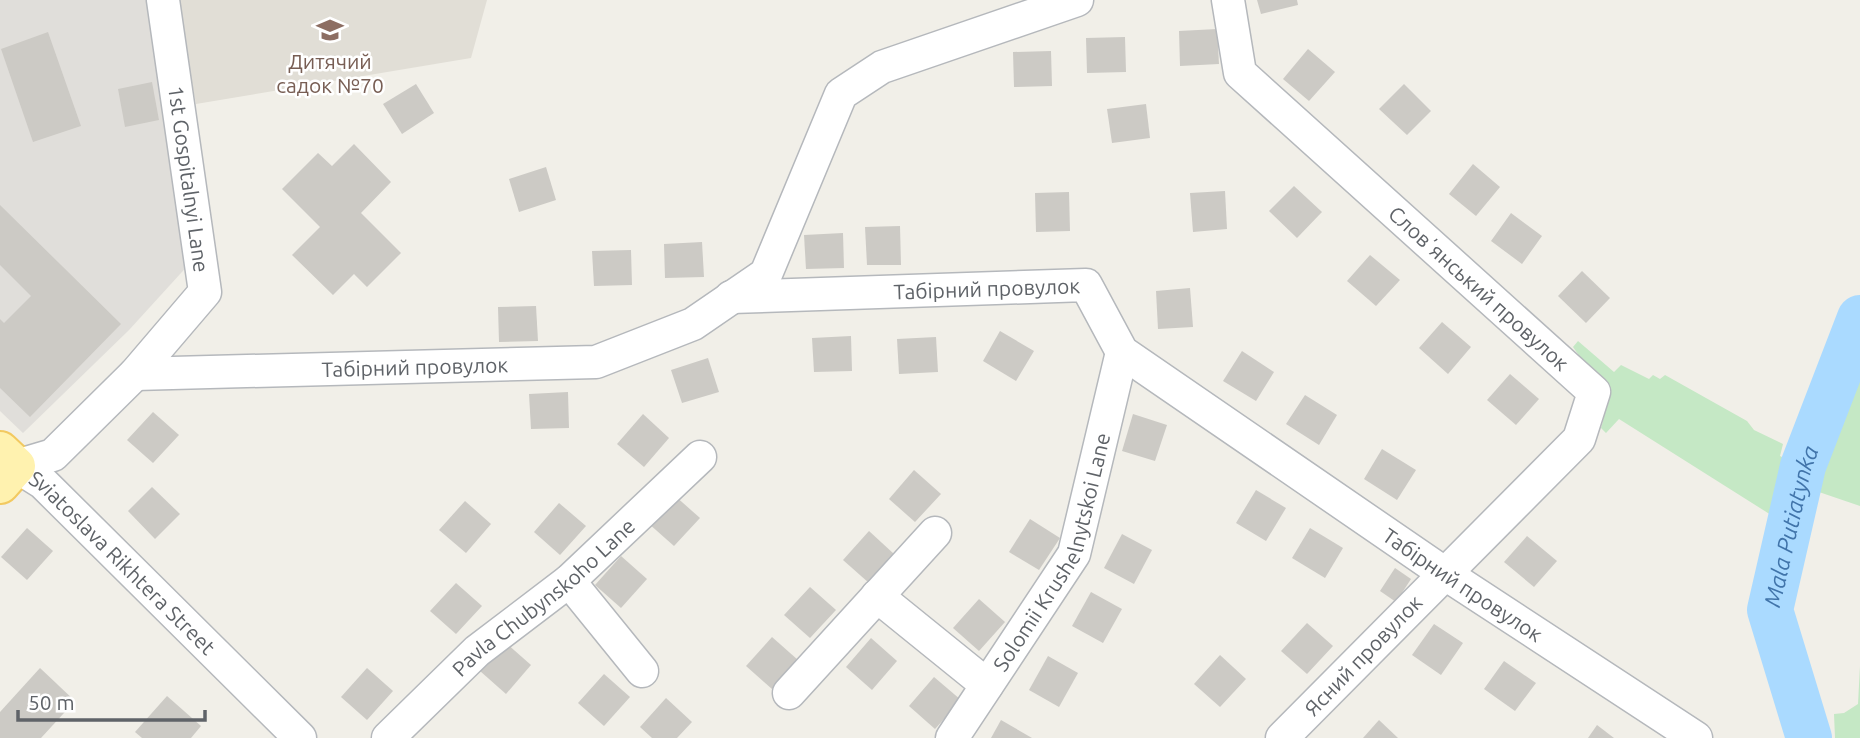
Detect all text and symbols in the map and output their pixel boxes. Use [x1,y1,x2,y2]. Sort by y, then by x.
school or university icon: Дитячий садок №70 [315,15,345,45]
place label: Дитячий садок №70 [276,49,384,97]
street label: 1st Gospitalnyi Lane [164,84,214,274]
street label: Словʼянський провулок [1384,201,1574,375]
street label: Табірний провулок [893,273,1081,303]
street label: Табірний провулок [321,352,509,381]
street label: Solomii Krushelnytskoi Lane [988,430,1114,676]
water label: Mala Putiatynka [1759,442,1822,609]
street label: Sviatoslava Rikhtera Street [25,466,220,659]
street label: Pavla Chubynskoho Lane [447,513,640,681]
street label: Табірний провулок [1379,523,1547,646]
street label: Ясний провулок [1299,590,1427,720]
scale bar [18,678,205,722]
text: 50 m [28,690,75,714]

